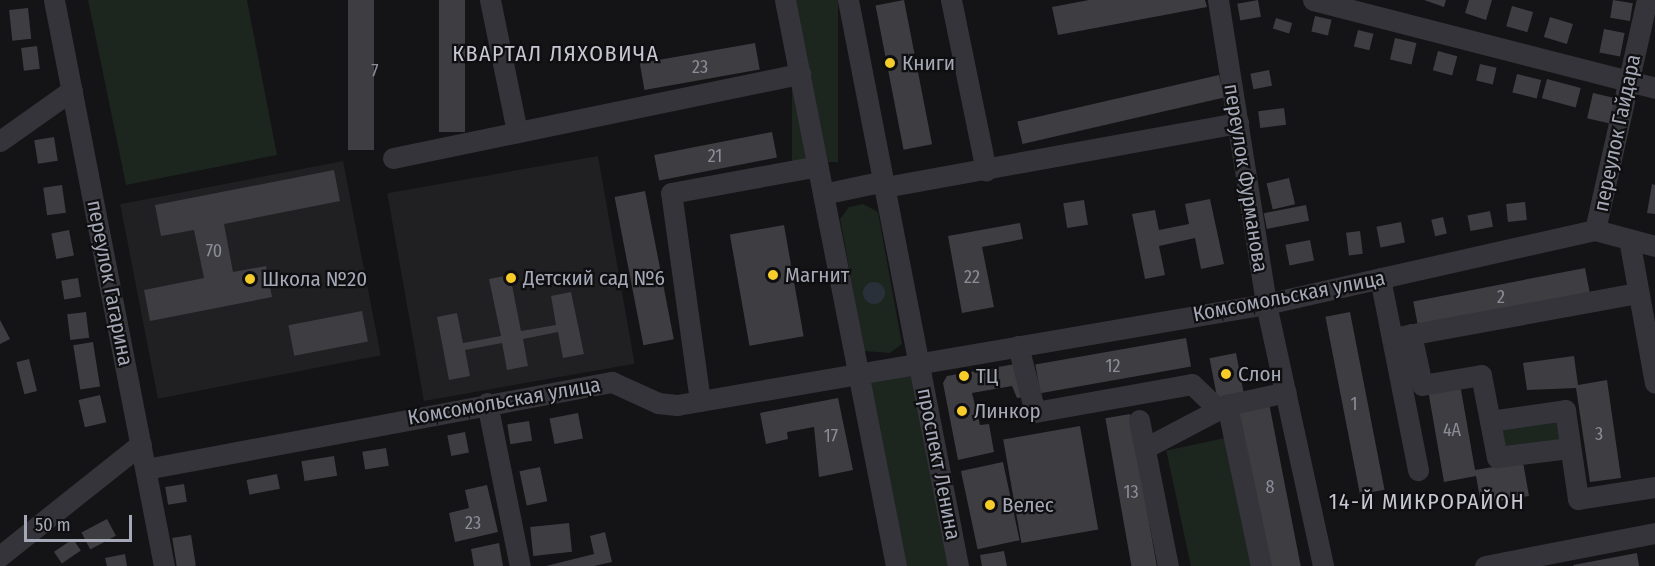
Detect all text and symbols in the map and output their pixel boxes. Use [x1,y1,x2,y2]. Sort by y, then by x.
district label: КВАРТАЛ ЛЯХОВИЧА [452,41,660,67]
place label: Книги [902,50,955,76]
street label: переулок Гайдара [1588,52,1646,214]
house number: 23 [692,56,708,78]
marker: Книги [883,56,897,70]
house number: 7 [371,60,379,82]
street label: переулок Фурманова [1219,82,1273,274]
house number: 21 [708,145,722,167]
street label: переулок Гагарина [82,198,138,368]
house number: 70 [206,240,222,262]
place label: Магнит [785,262,849,288]
place label: Детский сад №6 [523,265,665,291]
street label: Комсомольская улица [1191,265,1387,327]
place label: Школа №20 [262,266,367,292]
house number: 22 [964,266,980,288]
marker: Магнит [766,268,780,282]
marker: Детский сад №6 [504,271,518,285]
marker: Школа №20 [243,272,257,286]
house number: 2 [1497,286,1505,308]
house number: 12 [1106,355,1120,377]
place label: Слон [1238,361,1282,387]
place label: ТЦ [976,363,998,389]
marker: Слон [1219,367,1233,381]
marker: ТЦ [957,369,971,383]
street label: Комсомольская улица [406,372,602,430]
street label: проспект Ленина [912,386,966,542]
house number: 1 [1350,393,1358,415]
place label: Линкор [974,398,1041,424]
marker: Линкор [955,404,969,418]
house number: 4А [1443,419,1461,441]
house number: 3 [1595,423,1603,445]
house number: 17 [824,425,838,447]
house number: 8 [1266,476,1274,498]
house number: 13 [1123,481,1139,503]
district label: 14-Й МИКРОРАЙОН [1329,489,1525,515]
place label: Велес [1002,492,1054,518]
marker: Велес [983,498,997,512]
scale bar [27,503,135,541]
house number: 23 [465,512,481,534]
text: 50 m [35,514,71,536]

